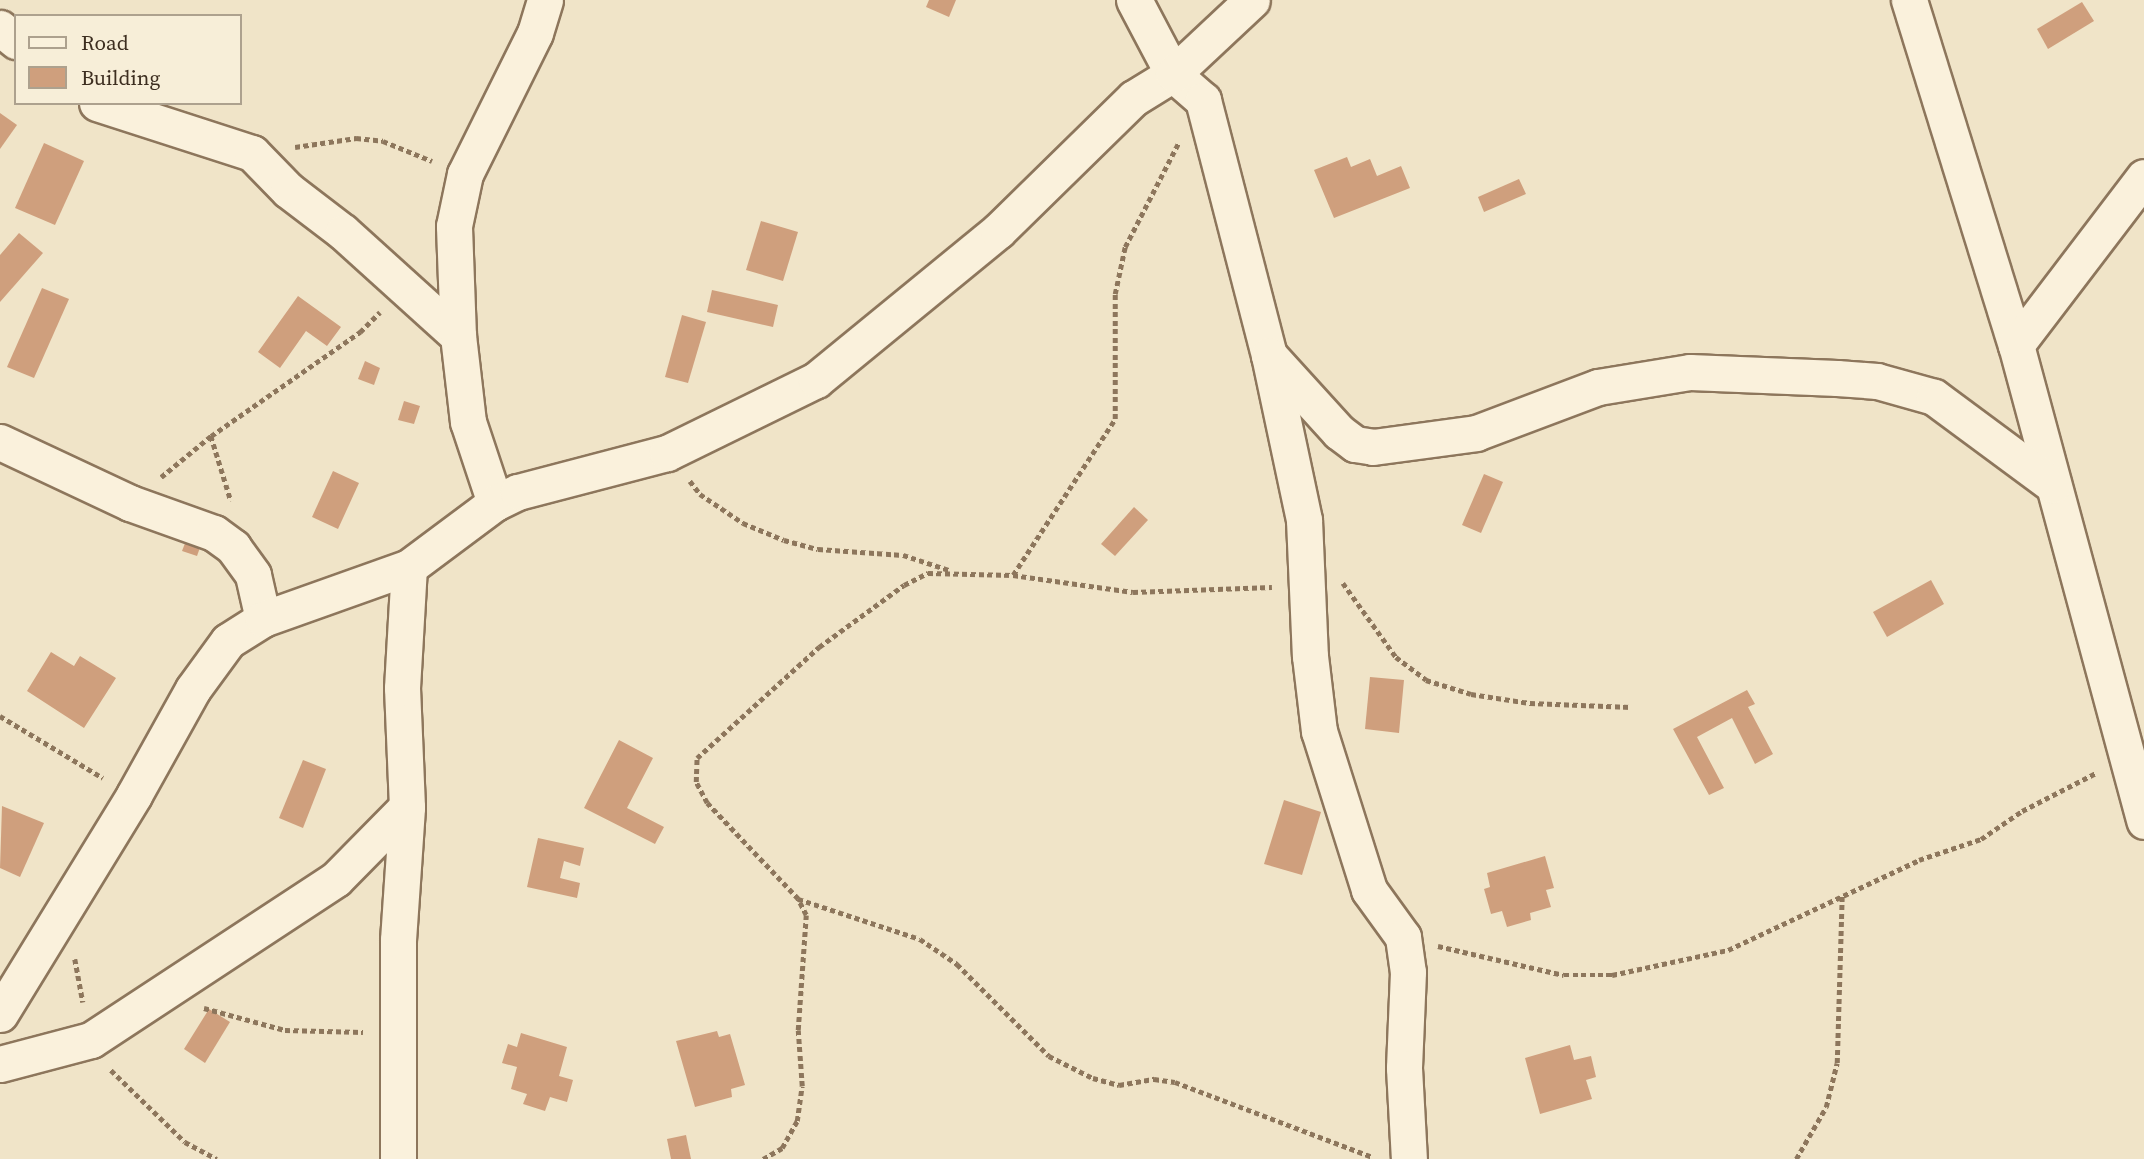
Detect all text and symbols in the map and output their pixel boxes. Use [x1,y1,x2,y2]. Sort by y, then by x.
legend [14,14,242,105]
text: Road [81,28,129,57]
text: Building [81,63,160,92]

